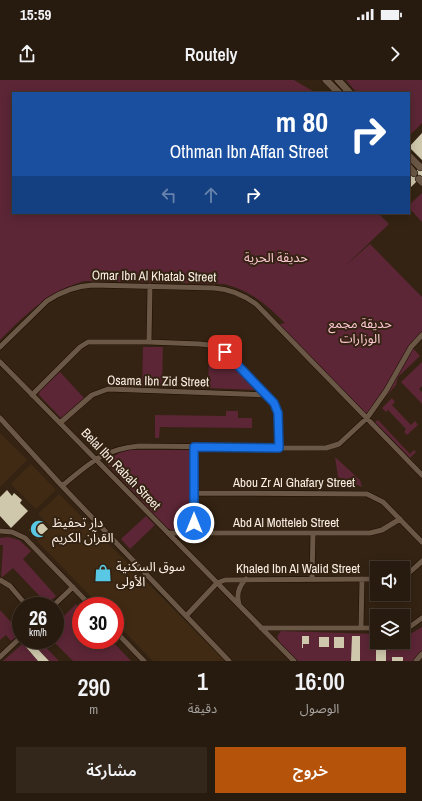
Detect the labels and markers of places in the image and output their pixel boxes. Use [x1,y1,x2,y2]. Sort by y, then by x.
pin [208,335,242,369]
place label: دار تحفيظ القرآن الكريم [52,514,114,548]
mosque icon: دار تحفيظ القرآن الكريم [29,519,49,539]
place label: سوق السكنية الأولى [116,558,185,590]
shop icon: سوق السكنية الأولى [93,563,113,583]

